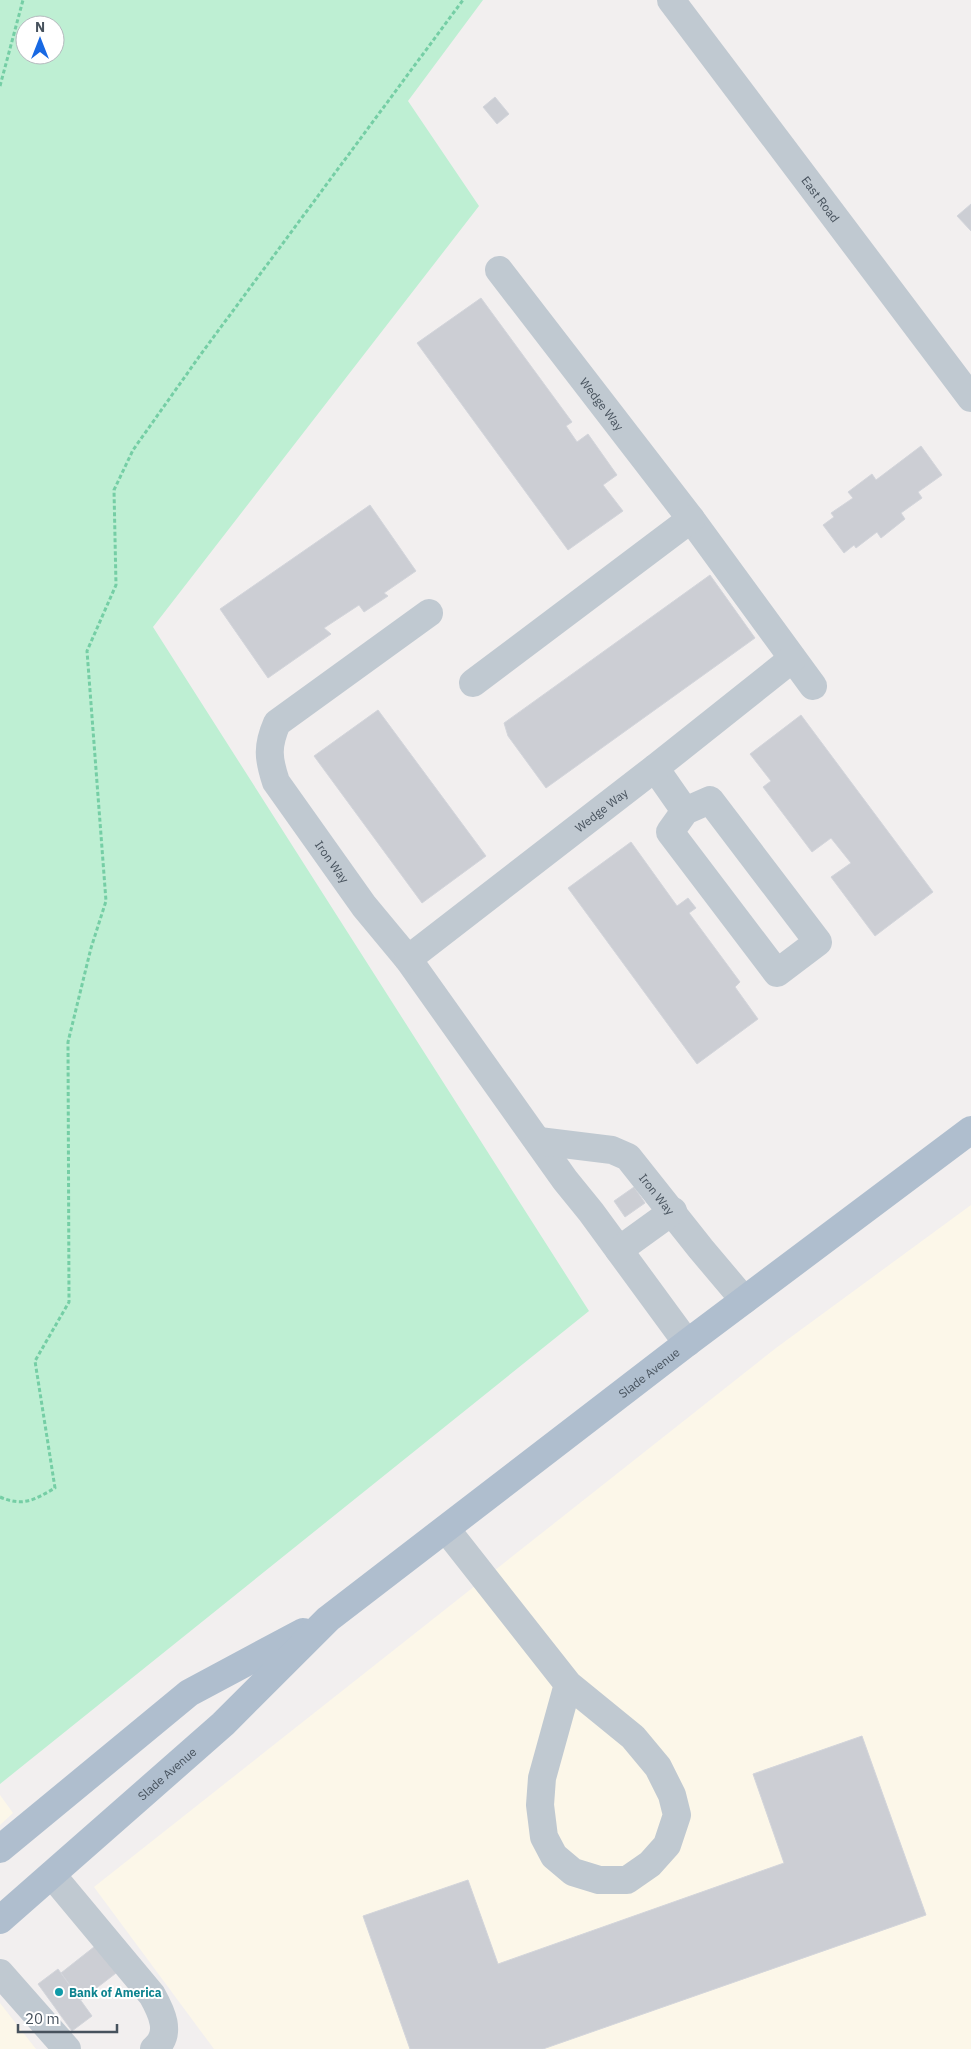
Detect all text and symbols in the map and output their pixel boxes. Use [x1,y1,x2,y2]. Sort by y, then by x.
north arrow [15,15,65,65]
text: N [35,18,45,36]
street label: East Road [799,173,843,225]
street label: Wedge Way [577,374,627,433]
street label: Wedge Way [572,785,630,835]
street label: Iron Way [312,837,353,886]
street label: Iron Way [636,1170,678,1217]
street label: Slade Avenue [615,1344,683,1401]
street label: Slade Avenue [134,1743,199,1803]
place label: Bank of America [69,1985,162,2000]
marker: Bank of America [53,1986,65,1998]
scale bar [18,2002,116,2034]
text: 20 m [25,2009,60,2028]

